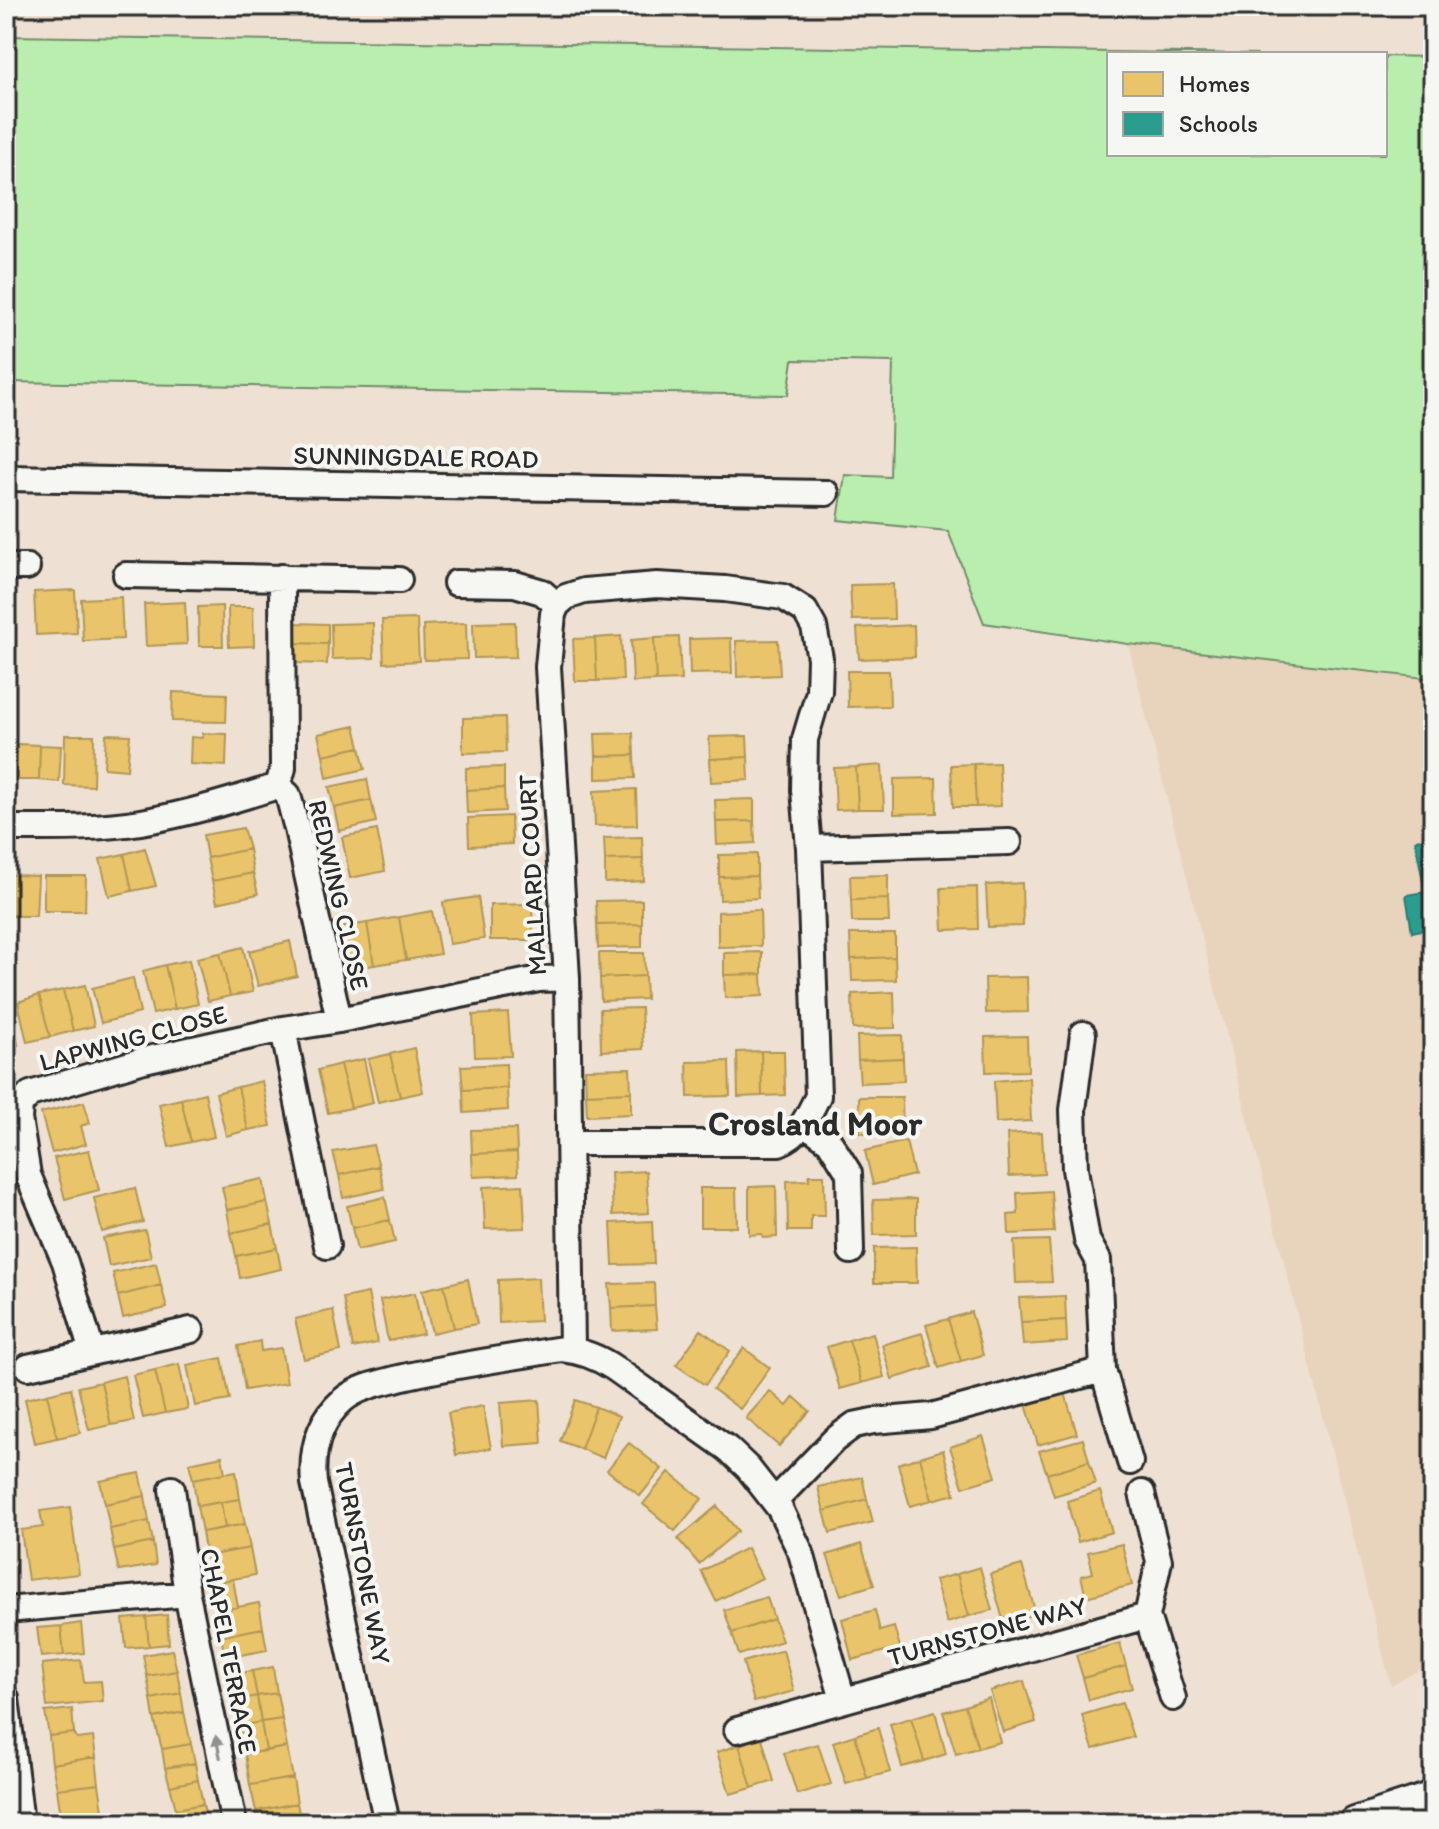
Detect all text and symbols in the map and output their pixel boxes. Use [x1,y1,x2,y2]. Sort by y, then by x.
legend [1107,52,1387,156]
text: Homes [1179,69,1250,98]
text: Schools [1179,109,1258,138]
street label: SUNNINGDALE ROAD [293,439,539,475]
street label: MALLARD COURT [511,773,553,976]
street label: REDWING CLOSE [302,797,376,993]
street label: LAPWING CLOSE [36,998,230,1078]
district label: Crosland Moor [708,1103,922,1144]
street label: TURNSTONE WAY [328,1459,398,1667]
street label: CHAPEL TERRACE [193,1545,265,1757]
street label: TURNSTONE WAY [884,1589,1090,1673]
one-way arrow [212,1734,224,1759]

